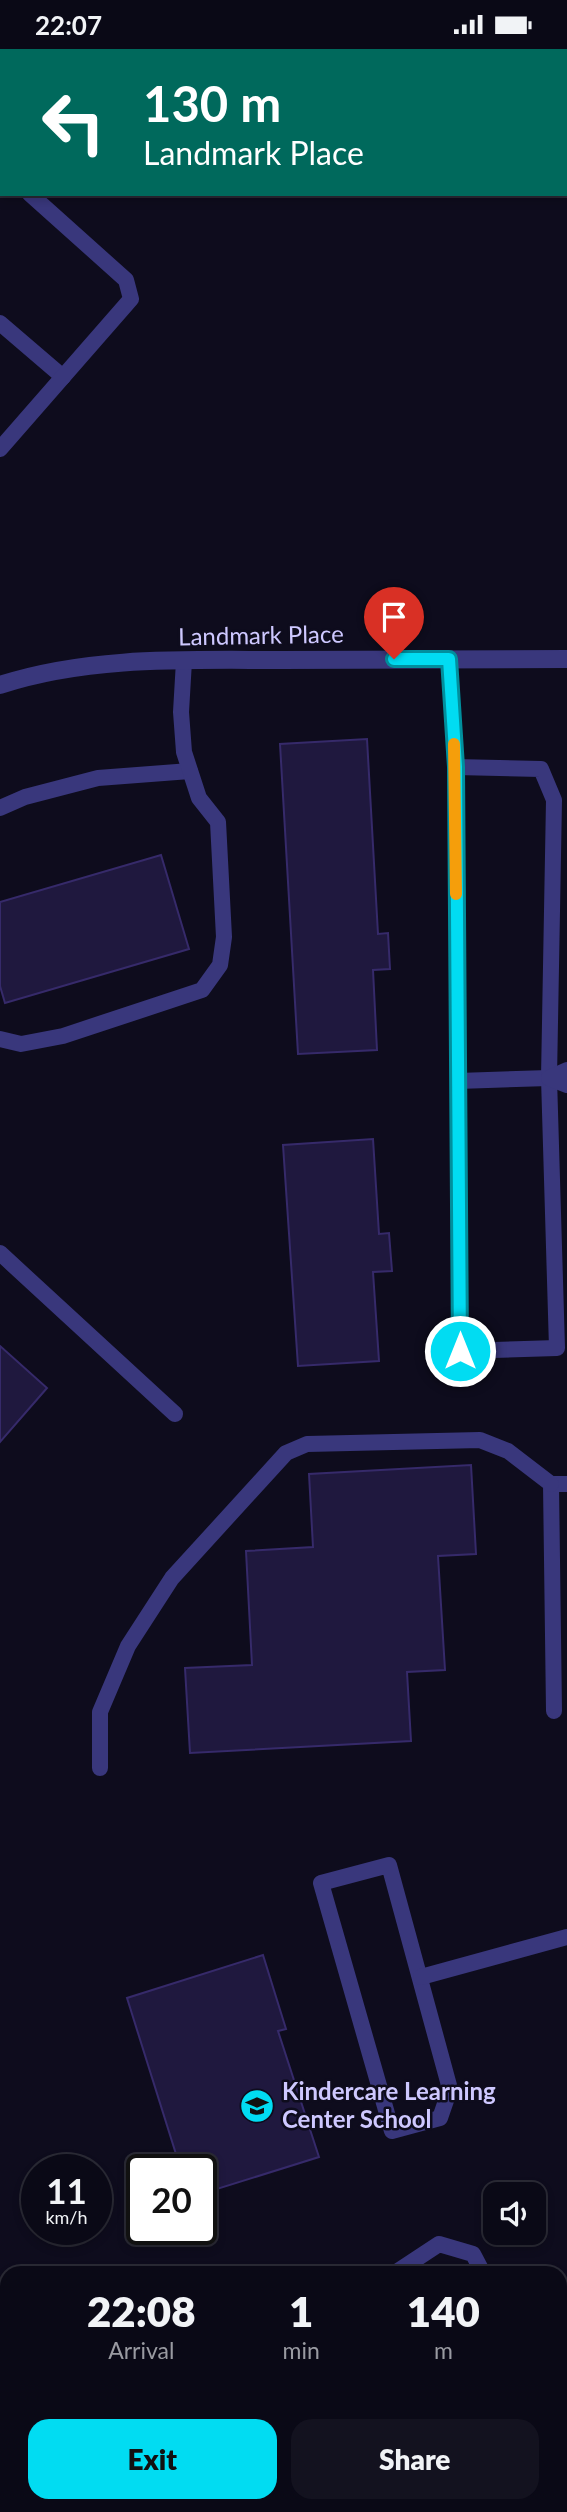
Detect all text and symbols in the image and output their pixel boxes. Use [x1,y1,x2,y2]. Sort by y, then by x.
text: 22:07 [35,9,102,41]
text: 130 m [143,74,281,132]
icon: left [28,77,119,168]
text: Landmark Place [143,133,364,172]
pin [364,587,424,659]
icon: arrive [375,598,413,636]
street label: Landmark Place [178,619,344,650]
position arrow [423,1314,497,1388]
place label: Kindercare Learning Center School [282,2076,496,2133]
school or university icon: Kindercare Learning Center School [238,2087,276,2125]
speed limit sign: 20 [126,2154,217,2245]
text: 11 [46,2169,87,2211]
map controls [483,2182,546,2245]
button: sound [483,2182,546,2245]
text: km/h [45,2206,88,2228]
text: 22:08 [87,2286,196,2336]
text: 1 [289,2286,313,2336]
text: 140 [407,2286,480,2336]
text: Arrival [108,2336,174,2364]
text: min [283,2336,320,2364]
text: m [434,2336,453,2364]
button: Exit [28,2419,277,2499]
button: Share [291,2419,539,2499]

